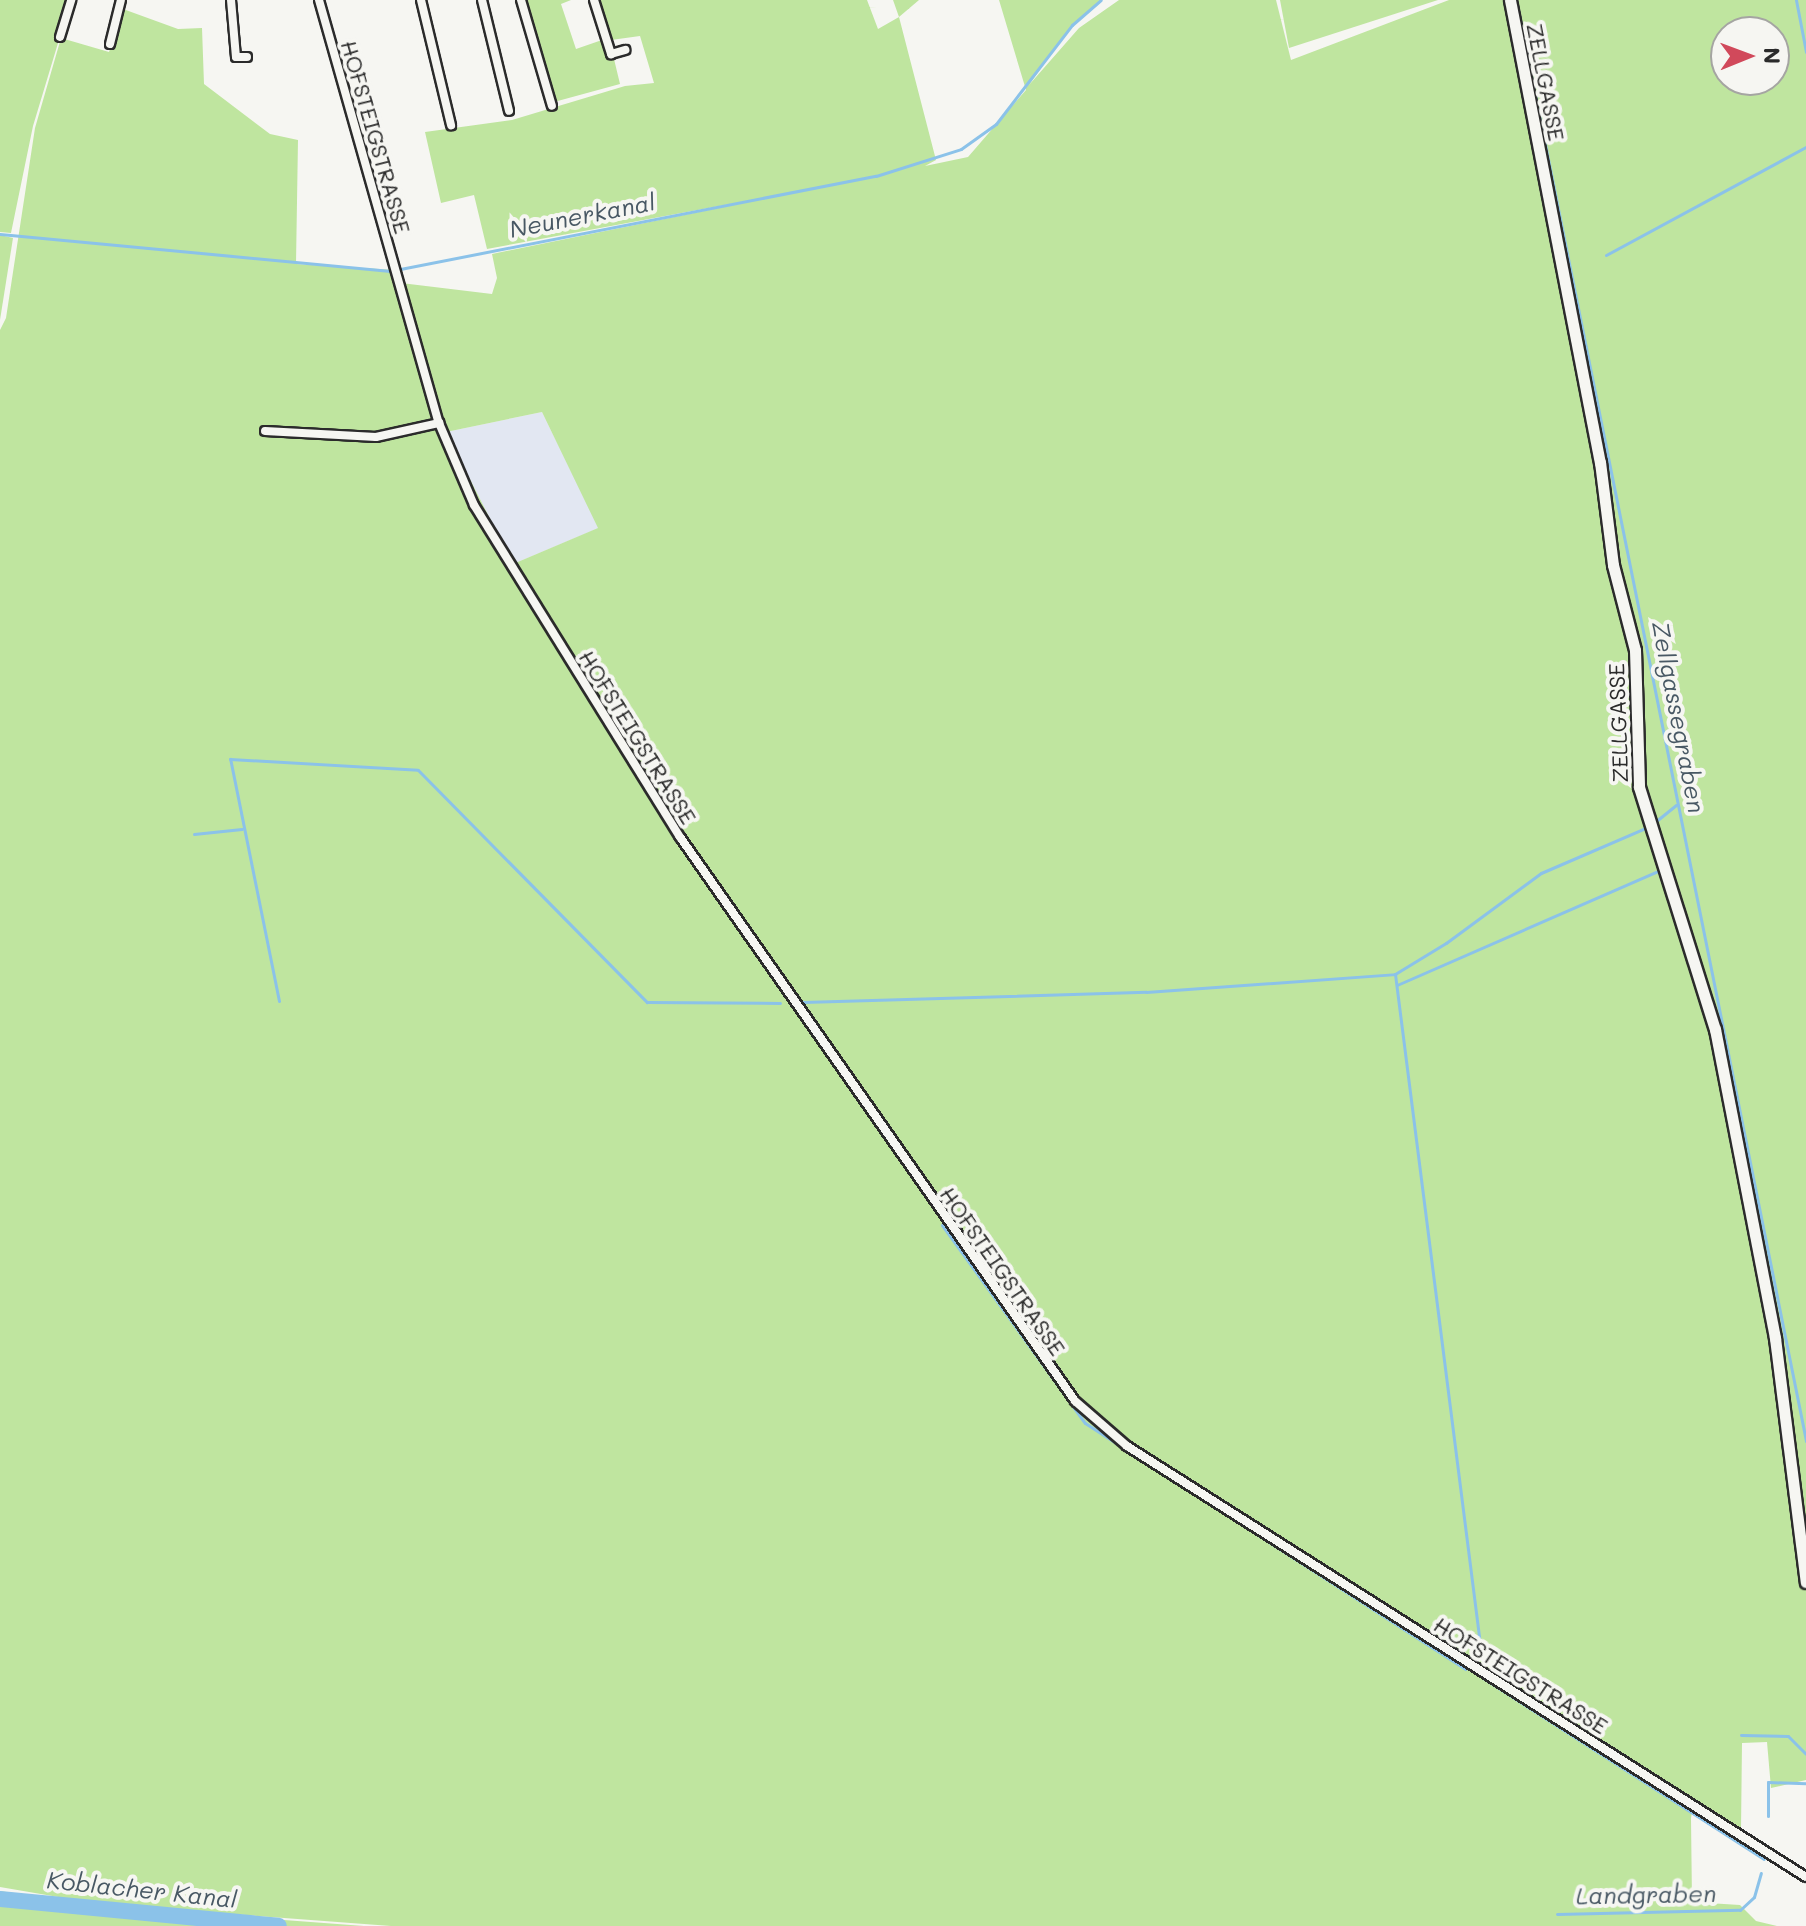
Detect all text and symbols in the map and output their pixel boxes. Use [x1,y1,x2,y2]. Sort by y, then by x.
north arrow [1710,16,1790,96]
street label: ZELLGASSE [1522,21,1570,143]
street label: HOFSTEIGSTRASSE [336,37,416,237]
text: N [1758,47,1787,64]
water label: Neunerkanal [507,187,657,243]
water label: Zellgassegraben [1646,619,1712,815]
street label: HOFSTEIGSTRASSE [574,645,702,829]
street label: ZELLGASSE [1603,663,1633,783]
street label: HOFSTEIGSTRASSE [935,1182,1071,1360]
street label: HOFSTEIGSTRASSE [1429,1611,1613,1739]
water label: Koblacher Kanal [45,1865,239,1913]
water label: Landgraben [1576,1878,1716,1910]

